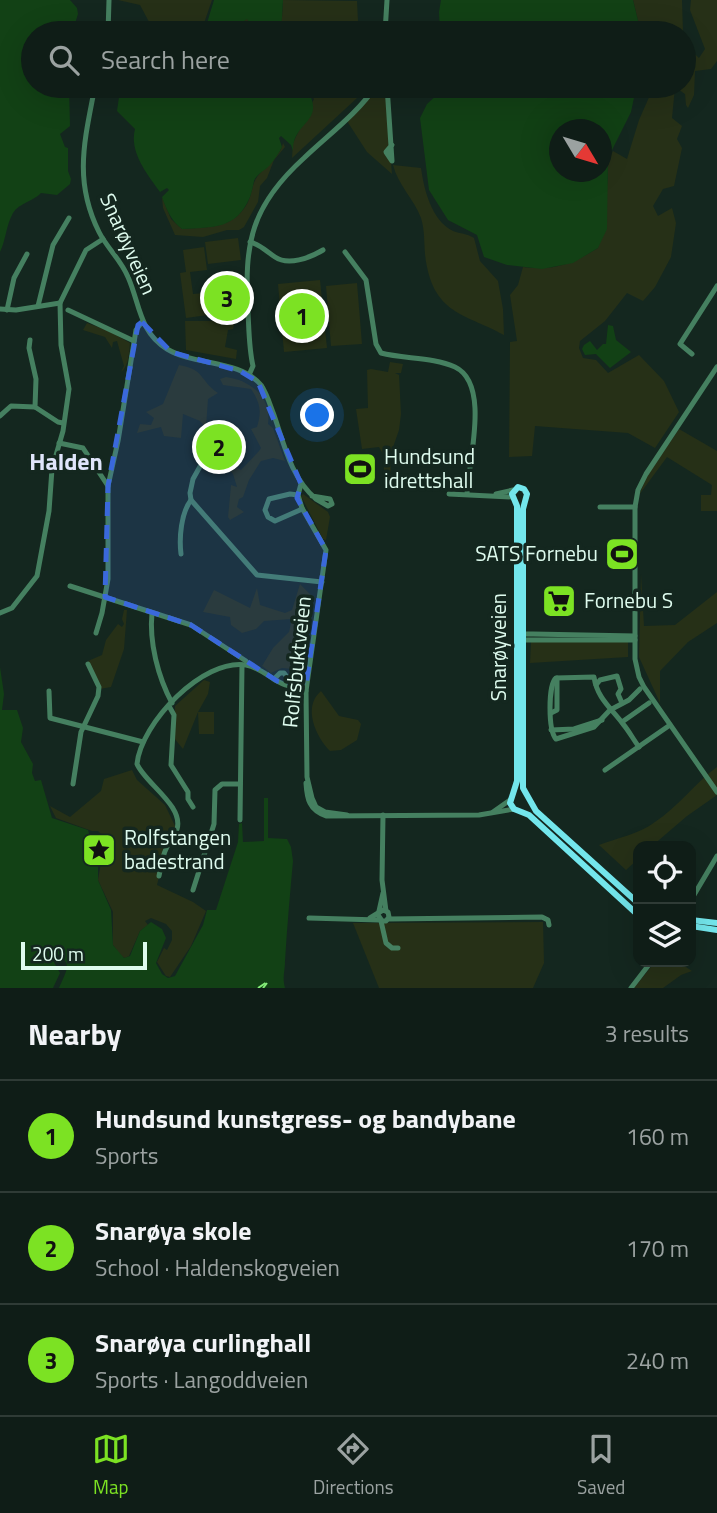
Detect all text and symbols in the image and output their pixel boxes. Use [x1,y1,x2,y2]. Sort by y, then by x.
search box [21,21,696,98]
text: Search here [101,40,230,79]
icon: search [45,41,83,79]
north arrow [549,119,612,182]
street label: Snarøyveien [92,188,166,300]
pin: 3 [204,272,250,324]
pin: 1 [279,290,325,342]
your location [300,398,334,432]
pin: 2 [196,421,242,473]
place label: Hundsund idrettshall [384,440,475,496]
district label: Halden [29,443,103,479]
sports icon: Hundsund idrettshall [341,450,379,488]
sports icon: SATS Fornebu [603,535,641,573]
place label: SATS Fornebu [475,537,598,569]
supermarket icon: Fornebu S [540,582,578,620]
place label: Fornebu S [584,584,673,616]
street label: Snarøyveien [482,593,514,701]
street label: Rolfsbuktveien [273,595,319,729]
place label: Rolfstangen badestrand [124,821,231,877]
place icon: Rolfstangen badestrand [80,831,118,869]
map controls [633,841,696,967]
button: locate [633,841,696,904]
button: layers [633,904,696,967]
scale bar [21,939,147,971]
text: 200 m [32,939,84,968]
text: Nearby [28,1011,121,1057]
text: 3 results [605,1016,689,1051]
text: Hundsund kunstgress- og bandybane [95,1099,516,1138]
text: 1 [45,1119,57,1154]
text: 160 m [626,1119,689,1154]
text: Sports [95,1138,158,1173]
text: Snarøya skole [95,1211,251,1250]
text: 2 [45,1231,57,1266]
text: 170 m [626,1231,689,1266]
text: School · Haldenskogveien [95,1250,340,1285]
text: Snarøya curlinghall [95,1323,311,1362]
text: 3 [45,1343,57,1378]
text: 240 m [626,1343,689,1378]
text: Sports · Langoddveien [95,1362,308,1397]
tab: Map [92,1430,130,1501]
tab: Directions [313,1430,394,1501]
tab: Saved [577,1430,625,1501]

